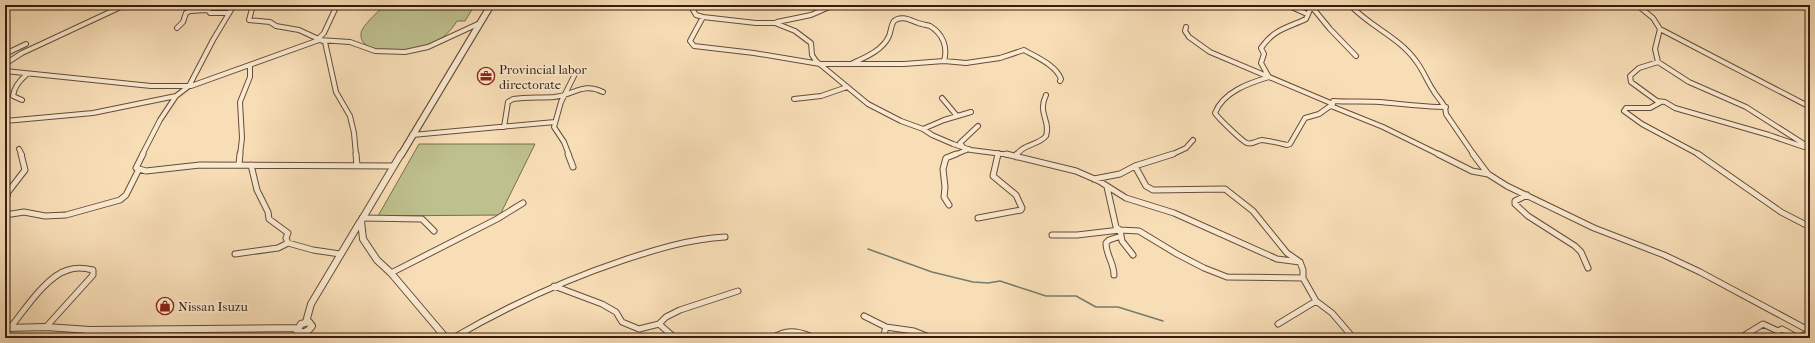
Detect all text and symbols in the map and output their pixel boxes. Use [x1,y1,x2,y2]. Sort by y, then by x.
place label: Provincial labor directorate [499,62,587,92]
office icon: Provincial labor directorate [476,66,496,86]
shop icon: Nissan Isuzu [155,296,175,316]
place label: Nissan Isuzu [178,299,248,314]

